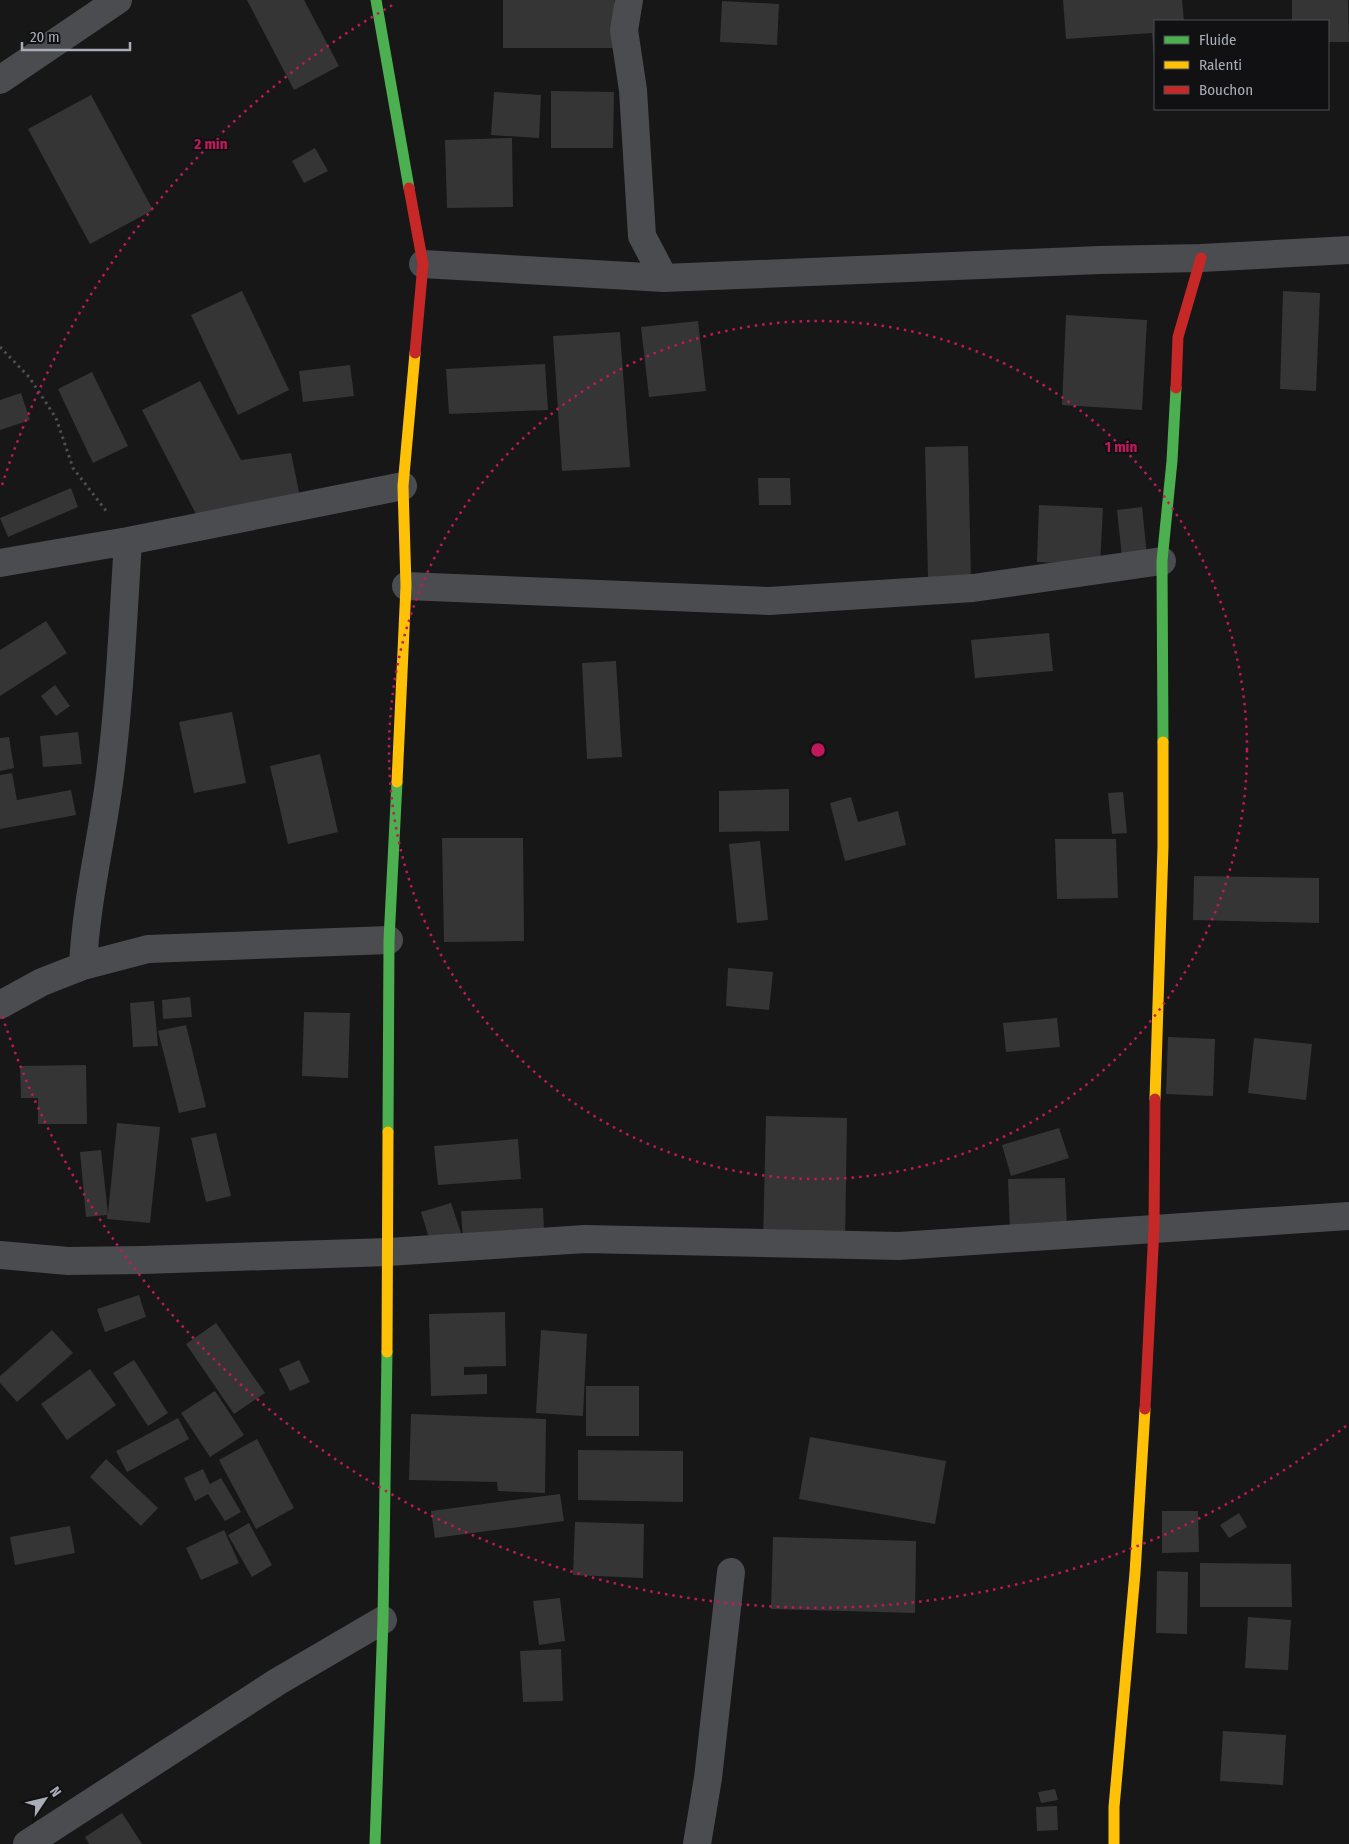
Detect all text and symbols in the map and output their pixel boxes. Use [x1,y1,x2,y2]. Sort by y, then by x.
scale bar [22,20,130,52]
legend [1154,20,1329,110]
text: 20 m [30,28,60,46]
text: Fluide [1199,31,1236,49]
text: Ralenti [1199,56,1242,74]
text: Bouchon [1199,81,1253,99]
text: 2 min [193,135,228,153]
text: 1 min [1105,438,1137,456]
centre of rings [809,741,827,759]
north arrow [20,1774,70,1824]
text: N [46,1784,65,1800]

